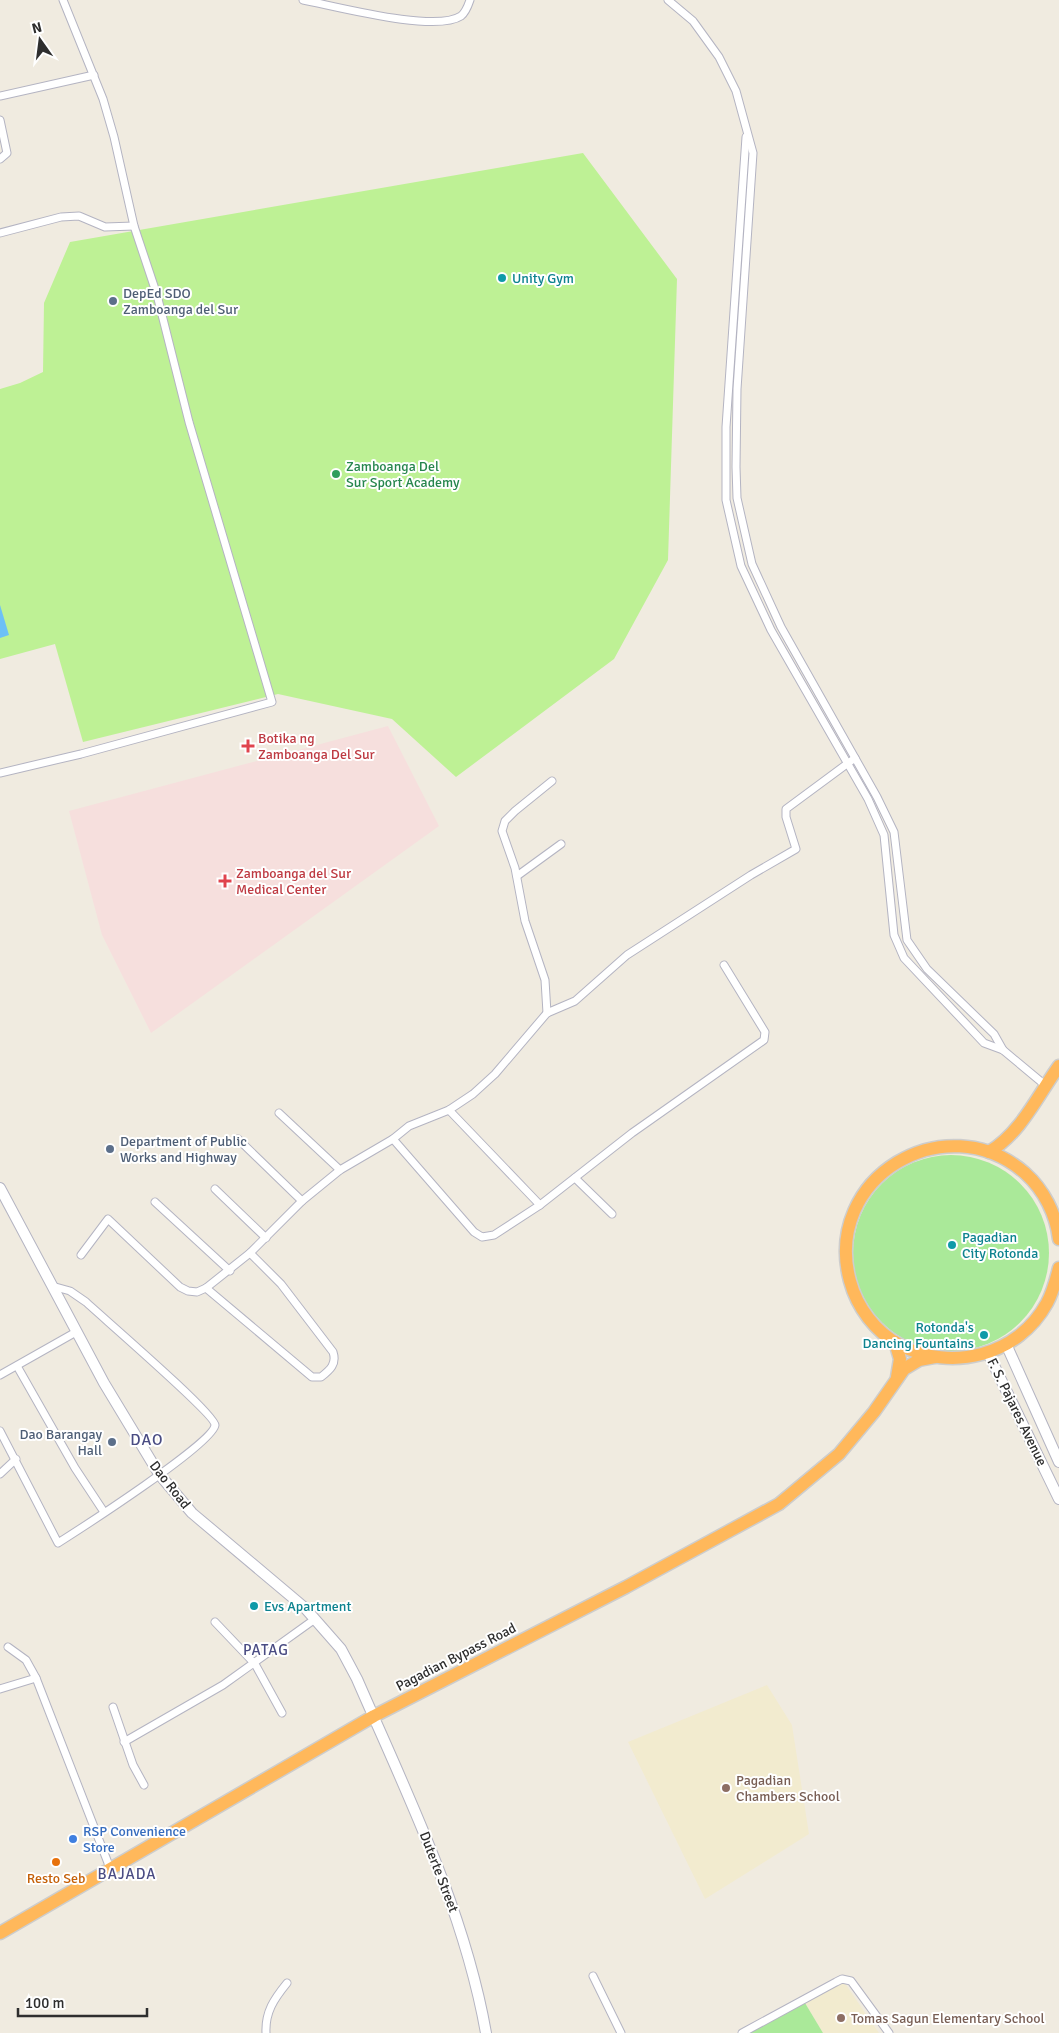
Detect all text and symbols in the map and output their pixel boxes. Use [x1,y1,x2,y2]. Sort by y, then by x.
north arrow [15,15,65,65]
text: N [30,18,44,37]
place label: Unity Gym [512,270,574,287]
marker: Unity Gym [496,272,508,284]
place label: DepEd SDO Zamboanga del Sur [123,285,239,318]
marker: DepEd SDO Zamboanga del Sur [107,295,119,307]
place label: Zamboanga Del Sur Sport Academy [346,458,460,491]
marker: Zamboanga Del Sur Sport Academy [330,468,342,480]
place label: Botika ng Zamboanga Del Sur [258,730,376,763]
marker: Botika ng Zamboanga Del Sur [242,740,254,752]
place label: Zamboanga del Sur Medical Center [236,865,352,898]
marker: Zamboanga del Sur Medical Center [218,874,232,888]
place label: Department of Public Works and Highway [120,1133,247,1166]
marker: Department of Public Works and Highway [104,1143,116,1155]
place label: Pagadian City Rotonda [962,1229,1038,1262]
marker: Pagadian City Rotonda [946,1239,958,1251]
place label: Rotonda's Dancing Fountains [863,1319,974,1352]
marker: Rotonda's Dancing Fountains [978,1329,990,1341]
street label: F. S. Pajares Avenue [984,1355,1050,1469]
place label: Dao Barangay Hall [19,1426,102,1459]
district label: DAO [130,1430,164,1450]
marker: Dao Barangay Hall [106,1436,118,1448]
street label: Dao Road [146,1458,194,1512]
place label: Evs Apartment [264,1598,352,1615]
marker: Evs Apartment [248,1600,260,1612]
street label: Pagadian Bypass Road [393,1619,519,1695]
district label: PATAG [243,1641,289,1659]
place label: Pagadian Chambers School [736,1772,840,1805]
marker: Pagadian Chambers School [720,1782,732,1794]
place label: RSP Convenience Store [83,1823,186,1856]
street label: Duterte Street [416,1829,462,1915]
marker: RSP Convenience Store [67,1833,79,1845]
marker: Resto Seb [50,1856,62,1868]
district label: BAJADA [98,1865,156,1883]
place label: Resto Seb [27,1870,85,1887]
scale bar [18,1986,146,2018]
text: 100 m [25,1994,65,2012]
place label: Tomas Sagun Elementary School [851,2010,1045,2027]
marker: Tomas Sagun Elementary School [835,2012,847,2024]

